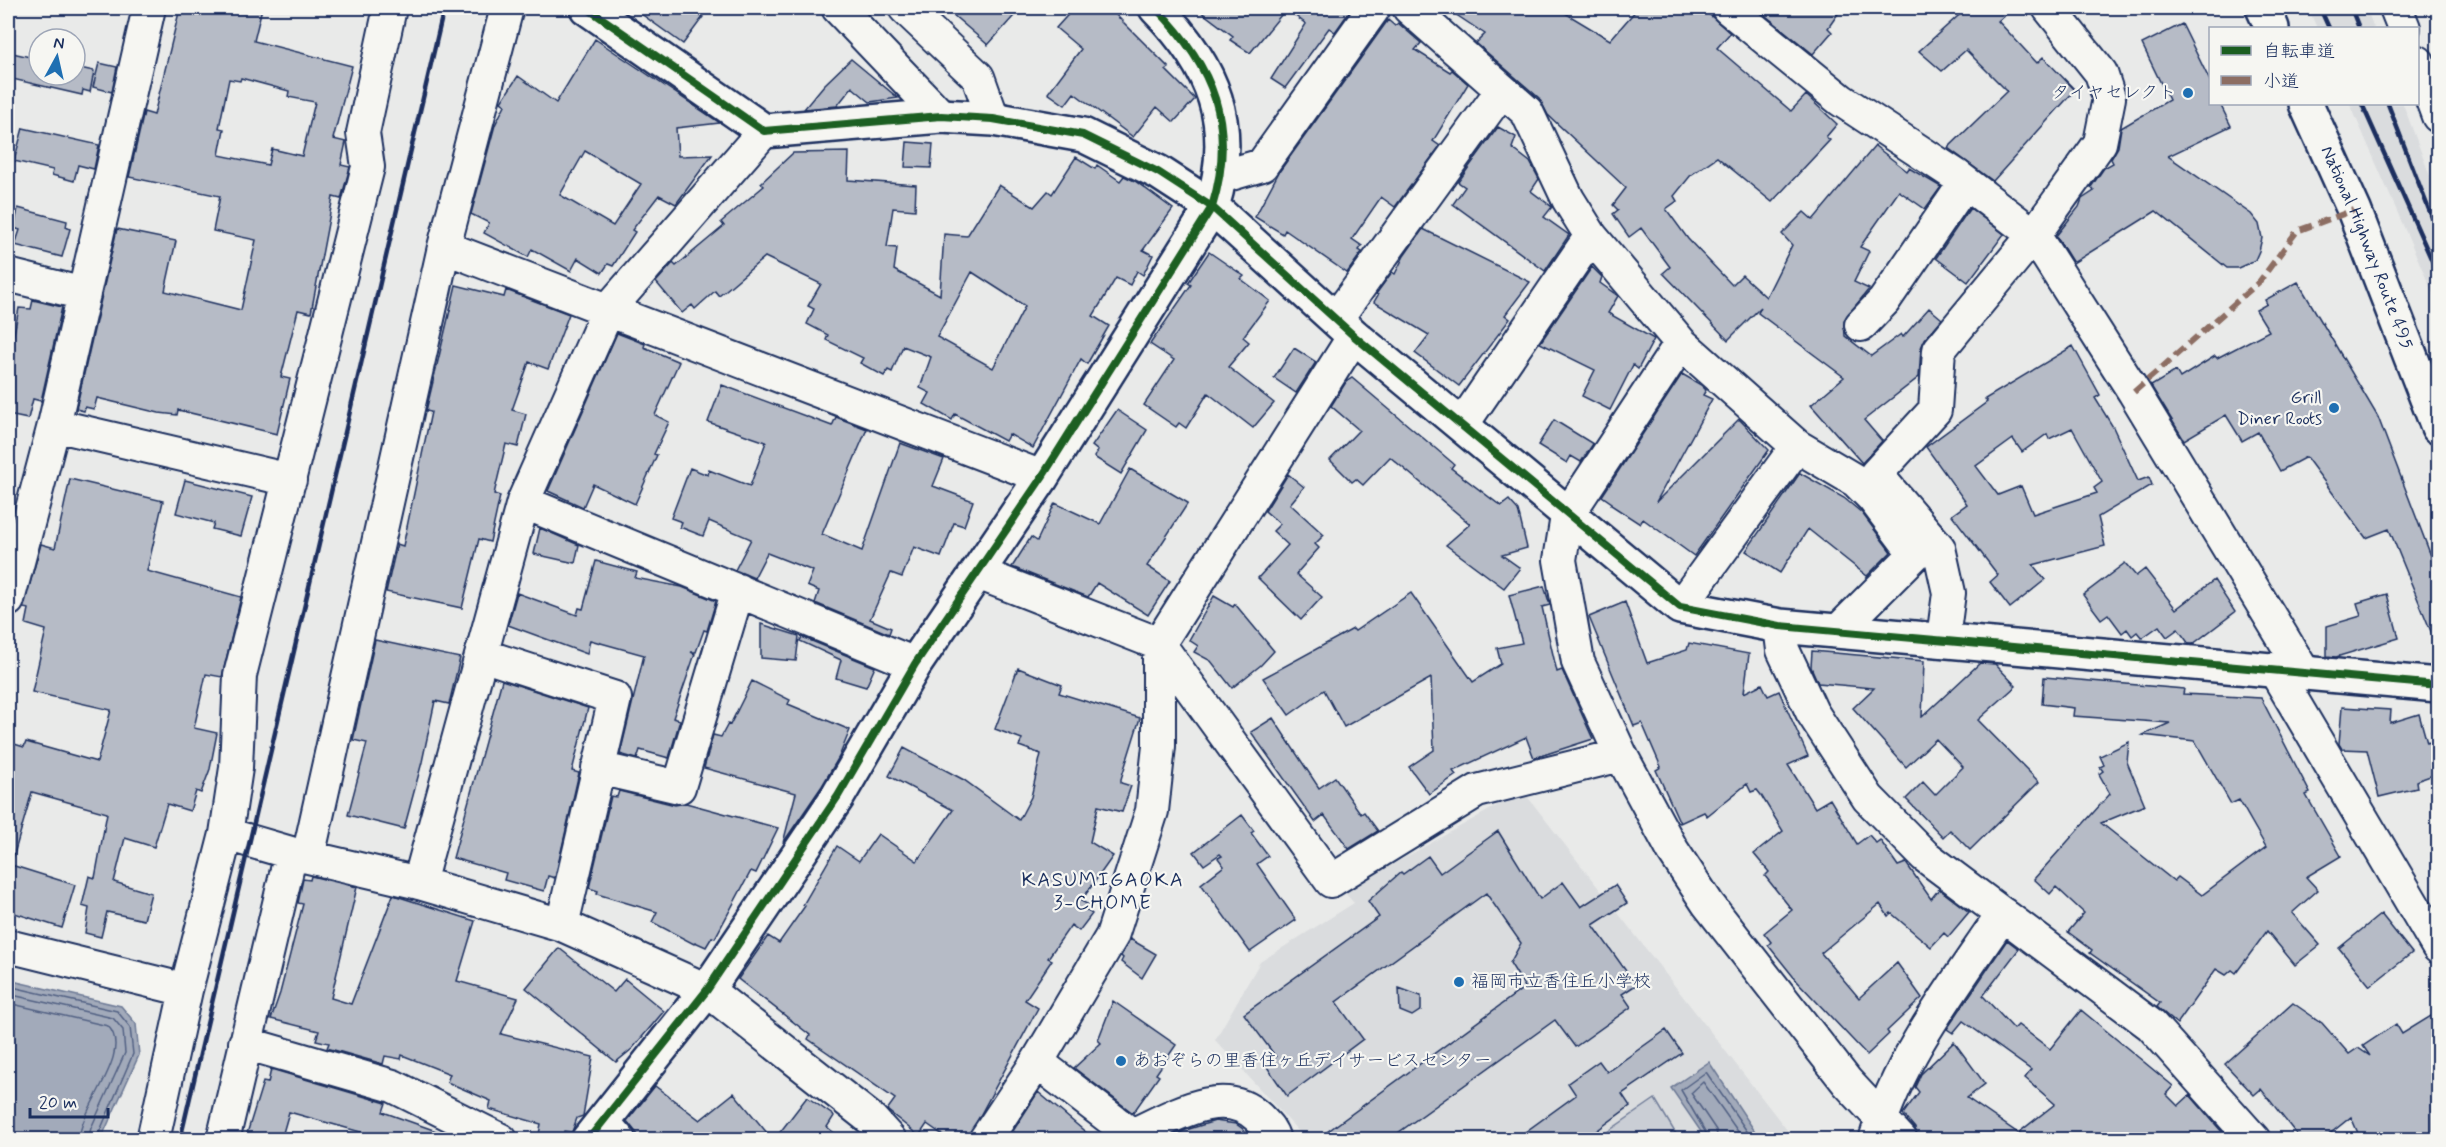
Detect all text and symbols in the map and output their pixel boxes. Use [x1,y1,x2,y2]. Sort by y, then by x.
north arrow [27,27,87,87]
legend [2209,27,2419,105]
text: N [52,32,66,55]
text: 自転車道 [2263,40,2335,64]
text: 小道 [2263,70,2299,94]
place label: タイヤセレクト [2051,81,2176,105]
marker: タイヤセレクト [2181,86,2195,100]
street label: National Highway Route 495 [2315,142,2419,353]
place label: Grill Diner Roots [2237,386,2322,431]
marker: Grill Diner Roots [2327,401,2341,415]
district label: KASUMIGAOKA 3-CHOME [1022,867,1184,917]
place label: 福岡市立香住丘小学校 [1471,970,1651,994]
marker: 福岡市立香住丘小学校 [1452,975,1466,989]
place label: あおぞらの里香住ヶ丘デイサービスセンター [1133,1049,1492,1073]
marker: あおぞらの里香住ヶ丘デイサービスセンター [1114,1054,1128,1068]
scale bar [30,1081,108,1119]
text: 20 m [39,1091,77,1115]

